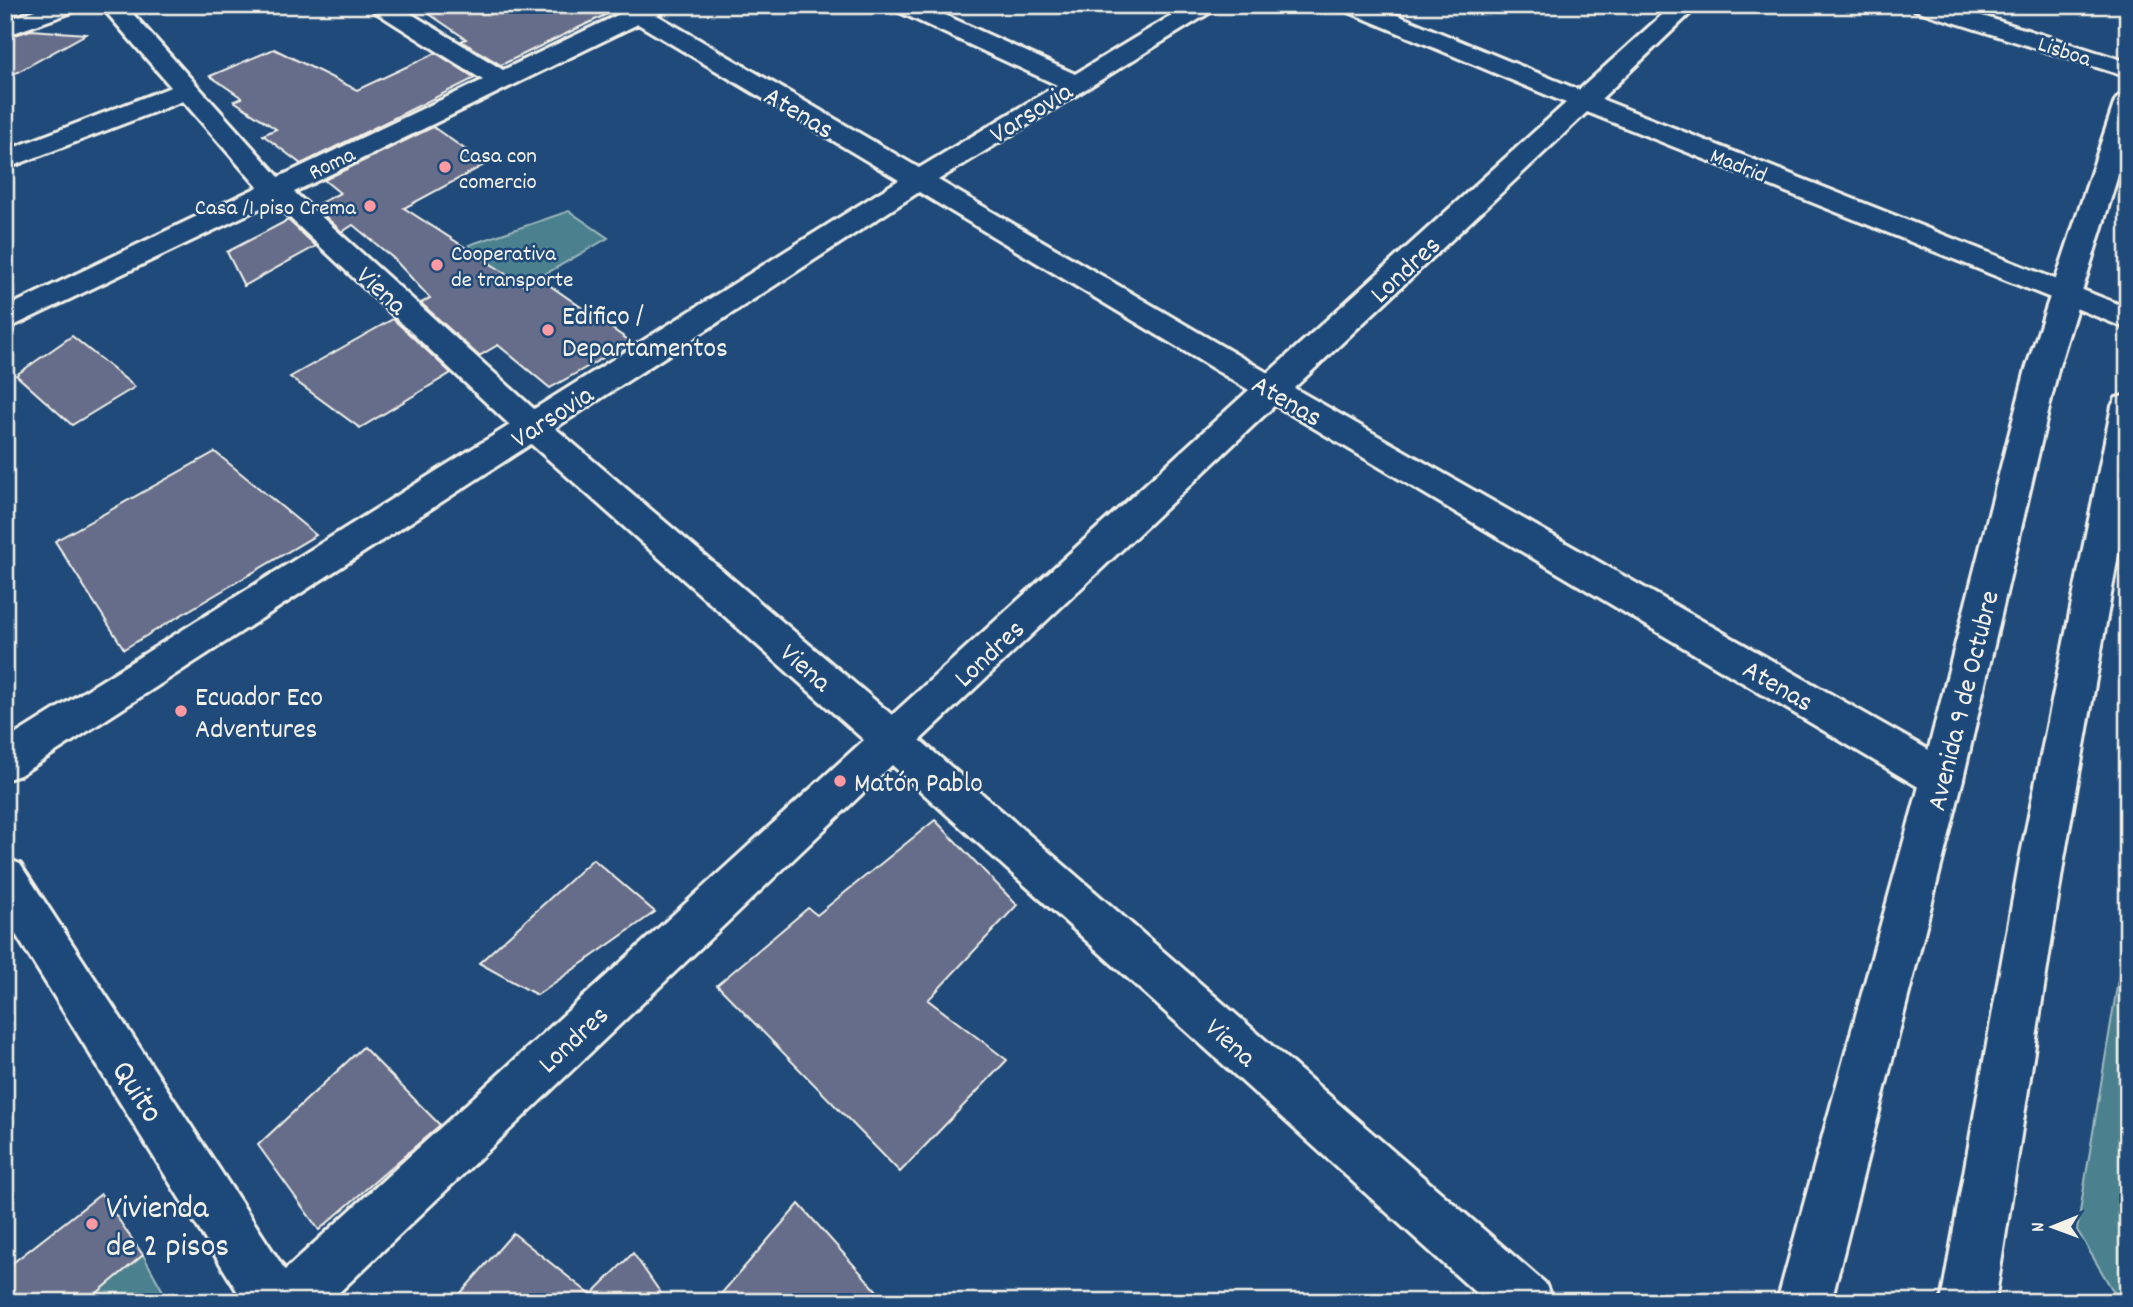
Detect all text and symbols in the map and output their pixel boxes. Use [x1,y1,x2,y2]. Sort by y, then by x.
street label: Lisboa [2033,29,2096,78]
street label: Varsovia [983,74,1083,156]
street label: Atenas [755,79,840,152]
street label: Roma [304,139,362,191]
place label: Casa con comercio [459,141,537,200]
street label: Madrid [1704,141,1771,194]
marker: Casa con comercio [437,159,453,175]
place label: Casa /1 piso Crema [195,193,357,226]
marker: Casa /1 piso Crema [362,198,378,214]
street label: Londres [1363,228,1452,315]
place label: Cooperativa de transporte [451,239,573,298]
marker: Cooperativa de transporte [429,257,445,273]
street label: Viena [345,259,415,327]
place label: Edifico / Departamentos [562,299,728,371]
marker: Edifico / Departamentos [540,322,556,338]
street label: Atenas [1243,367,1328,440]
street label: Varsovia [505,377,604,461]
street label: Avenida 9 de Octubre [1919,587,2013,816]
street label: Londres [947,612,1036,699]
street label: Viena [769,636,839,704]
street label: Atenas [1734,652,1819,725]
place label: Ecuador Eco Adventures [195,680,323,752]
marker: Ecuador Eco Adventures [173,703,189,719]
place label: Matón Pablo [854,766,983,806]
marker: Matón Pablo [832,773,848,789]
street label: Londres [531,998,620,1085]
street label: Viena [1194,1011,1264,1079]
street label: Quito [98,1052,173,1134]
place label: Vivienda de 2 pisos [106,1187,229,1272]
north arrow [2018,1192,2088,1262]
marker: Vivienda de 2 pisos [84,1216,100,1232]
text: N [2026,1222,2053,1232]

